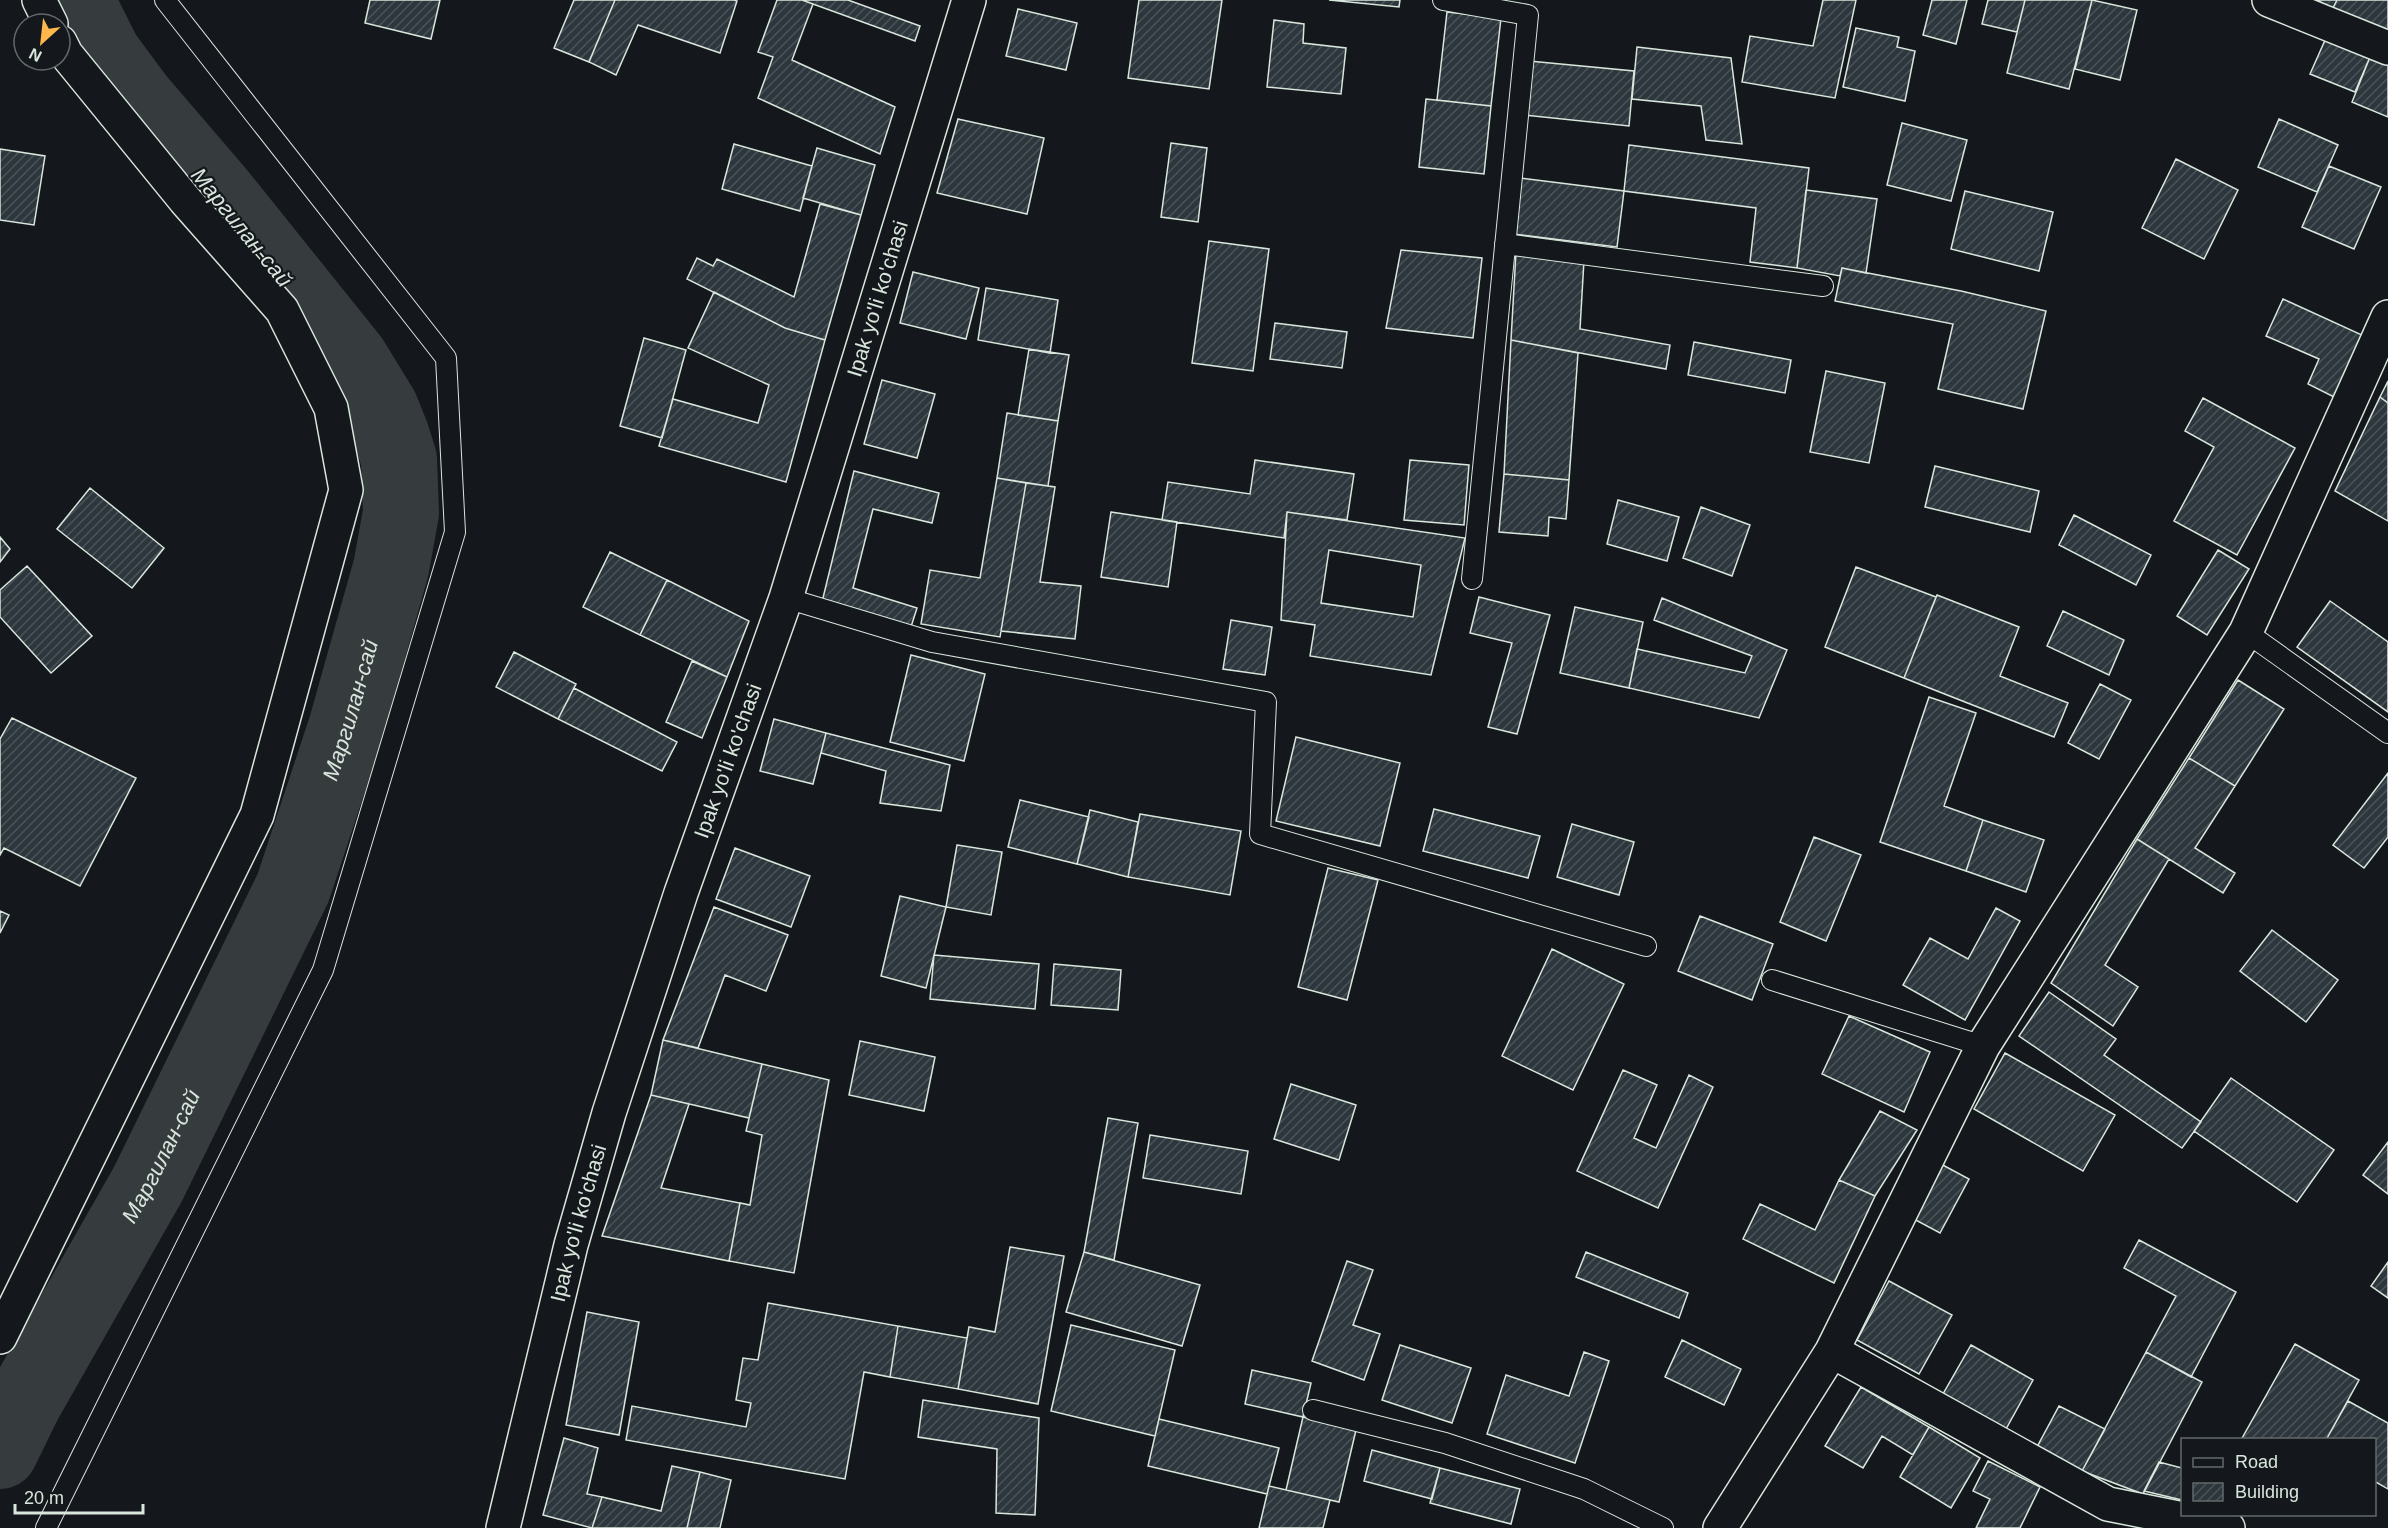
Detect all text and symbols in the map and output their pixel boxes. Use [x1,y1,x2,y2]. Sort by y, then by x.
north arrow [12,12,72,72]
text: N [26,45,44,65]
water label: Маргилан-сай [186,163,297,292]
street label: Ipak yo'li ko'chasi [842,218,912,379]
water label: Маргилан-сай [317,637,383,784]
street label: Ipak yo'li ko'chasi [689,681,766,841]
water label: Маргилан-сай [117,1086,205,1227]
street label: Ipak yo'li ko'chasi [546,1142,610,1304]
legend [2181,1438,2376,1516]
text: Road [2235,1452,2278,1472]
scale bar [15,1477,142,1515]
text: Building [2235,1482,2299,1502]
text: 20 m [24,1488,64,1508]

